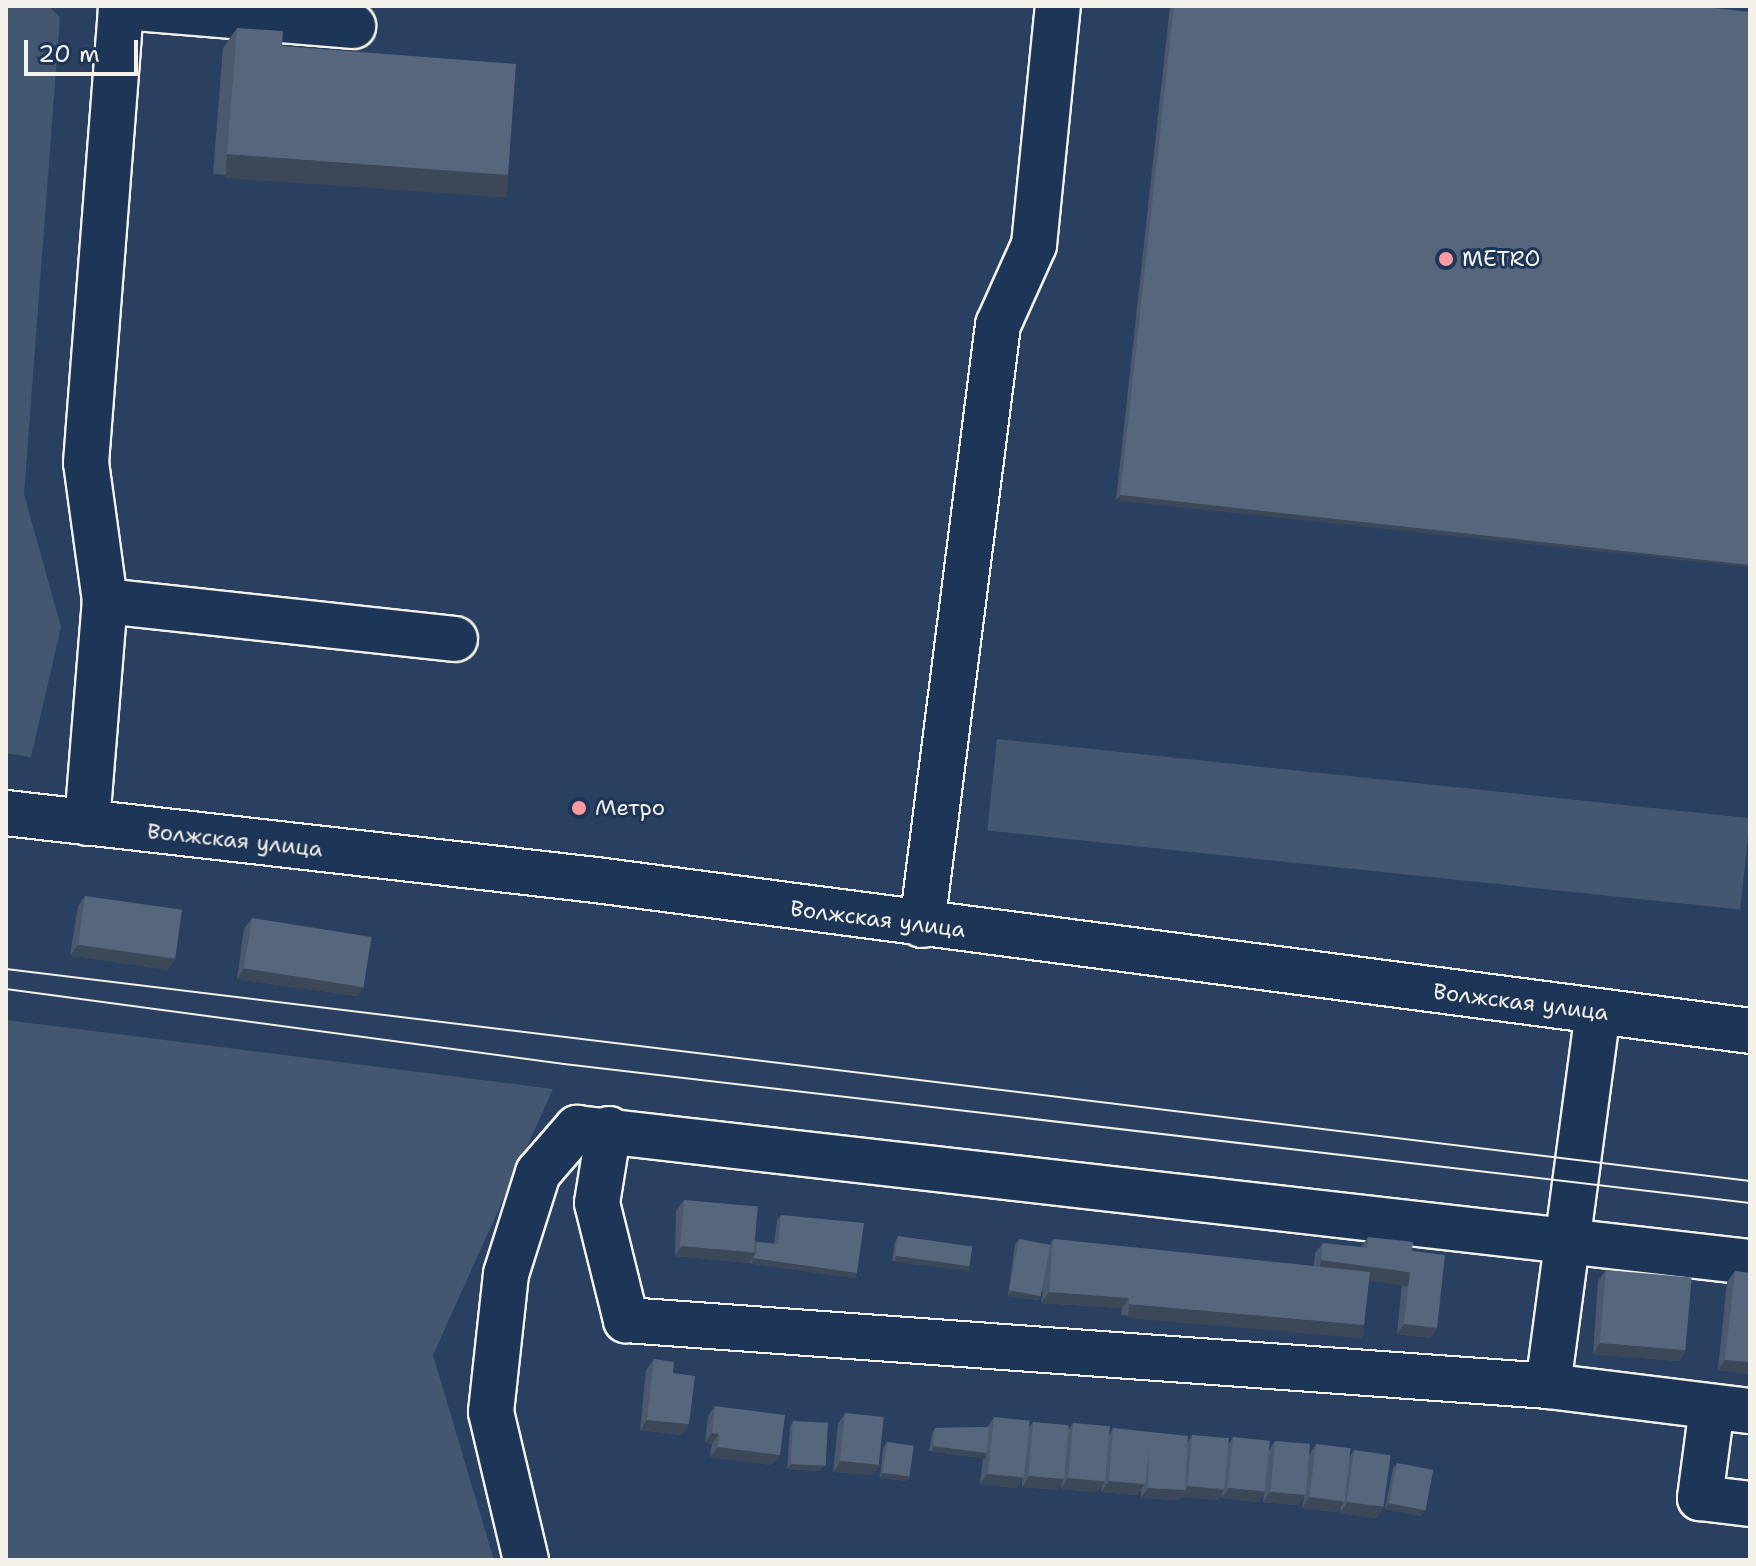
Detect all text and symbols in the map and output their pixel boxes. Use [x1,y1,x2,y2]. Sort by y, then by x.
scale bar [28,24,142,74]
text: 20 m [38,38,100,70]
place label: METRO [1462,246,1540,272]
marker: METRO [1437,250,1455,268]
place label: Метро [595,795,665,821]
marker: Метро [570,799,588,817]
street label: Волжская улица [146,818,324,862]
street label: Волжская улица [789,895,967,943]
street label: Волжская улица [1432,978,1610,1026]

